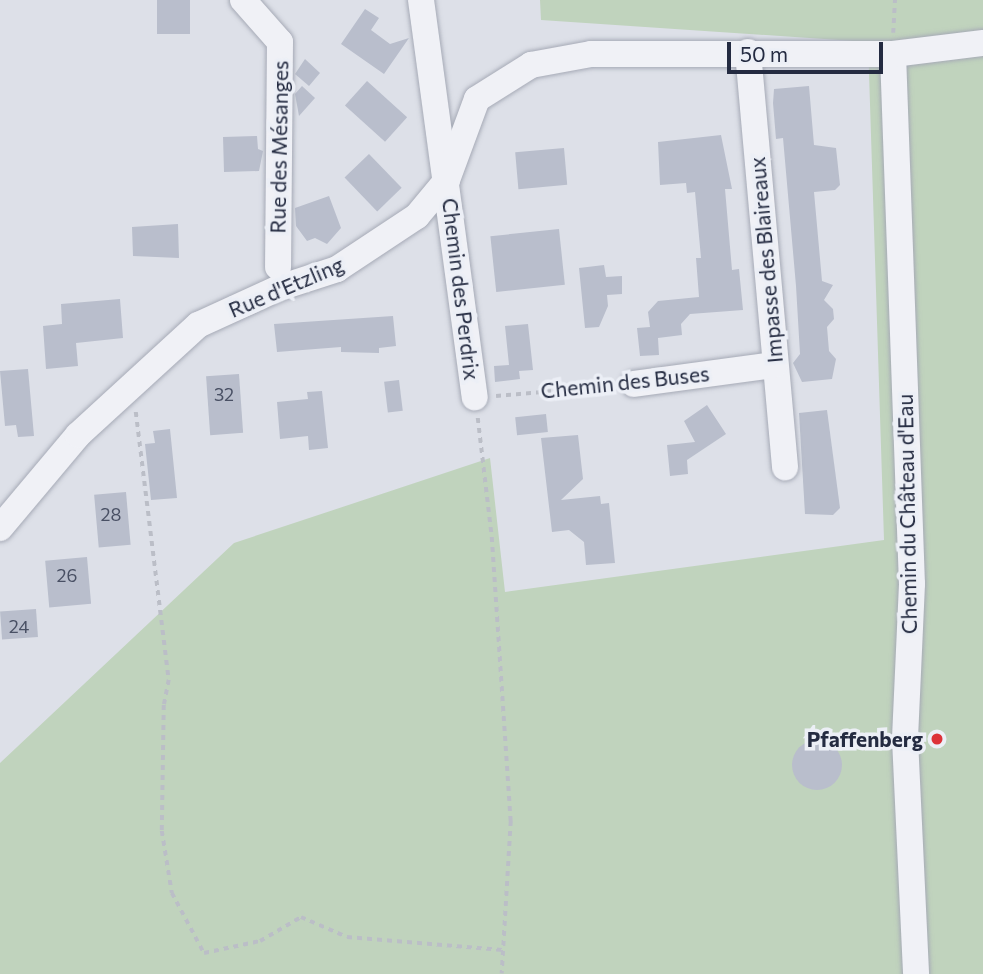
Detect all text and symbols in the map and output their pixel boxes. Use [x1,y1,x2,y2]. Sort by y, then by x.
scale bar [731,28,887,72]
text: 50 m [740,41,788,66]
street label: Rue des Mésanges [265,60,293,234]
street label: Impasse des Blaireaux [744,156,788,364]
street label: Chemin des Perdrix [437,197,485,381]
street label: Rue d'Etzling [225,251,347,323]
street label: Chemin des Buses [539,361,711,403]
house number: 32 [214,383,234,405]
street label: Chemin du Château d'Eau [892,394,922,634]
house number: 28 [101,503,121,525]
house number: 26 [57,564,77,586]
house number: 24 [9,615,29,637]
place label: Pfaffenberg [807,726,923,752]
marker: Pfaffenberg [929,731,945,747]

